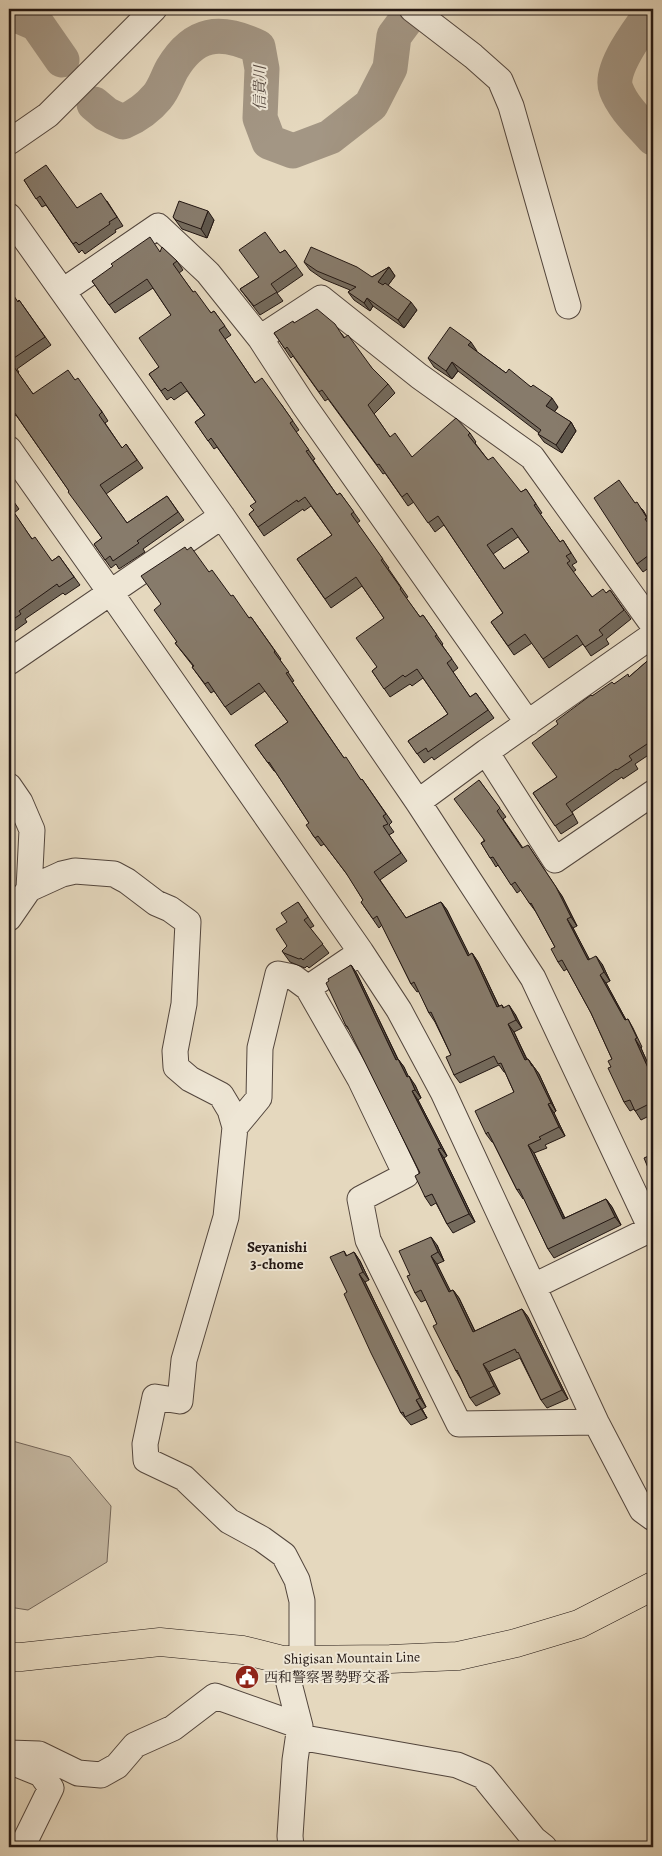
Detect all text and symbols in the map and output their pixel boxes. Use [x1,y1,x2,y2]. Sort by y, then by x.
water label: 信貴川 [250,64,270,111]
district label: Seyanishi 3-chome [247,1237,308,1274]
street label: Shigisan Mountain Line [284,1647,420,1669]
public building icon: 西和警察署勢野交番 [234,1664,260,1690]
place label: 西和警察署勢野交番 [264,1668,390,1687]

